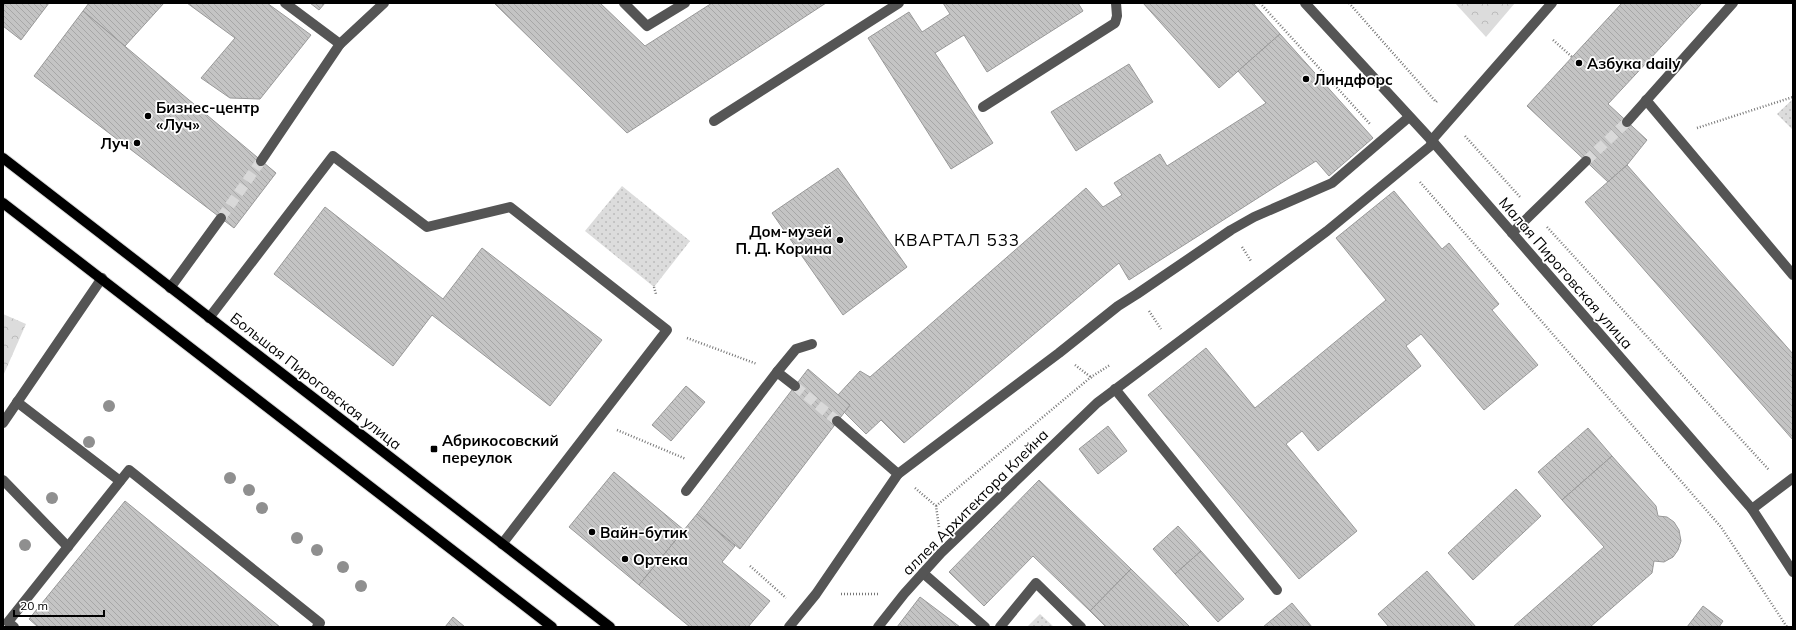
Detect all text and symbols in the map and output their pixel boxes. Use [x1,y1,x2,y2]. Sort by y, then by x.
place label: Азбука daily [1587,54,1681,73]
marker: Азбука daily [1574,58,1584,68]
place label: Линдфорс [1314,70,1393,89]
marker: Линдфорс [1301,74,1311,84]
place label: Бизнес-центр «Луч» [156,98,260,134]
marker: Бизнес-центр «Луч» [143,111,153,121]
place label: Луч [100,134,129,153]
marker: Луч [132,138,142,148]
street label: Малая Пироговская улица [1495,193,1637,353]
place label: Дом-музей П. Д. Корина [736,222,832,258]
district label: КВАРТАЛ 533 [894,229,1020,250]
marker: Дом-музей П. Д. Корина [835,235,845,245]
street label: Большая Пироговская улица [227,308,405,454]
street label: аллея Архитектора Клейна [898,425,1052,579]
place label: Абрикосовский переулок [442,431,559,467]
marker: Абрикосовский переулок [429,444,439,454]
place label: Вайн-бутик [600,523,688,542]
marker: Вайн-бутик [587,527,597,537]
place label: Ортека [633,550,688,569]
marker: Ортека [620,554,630,564]
scale bar [14,592,104,618]
text: 20 m [20,598,48,613]

